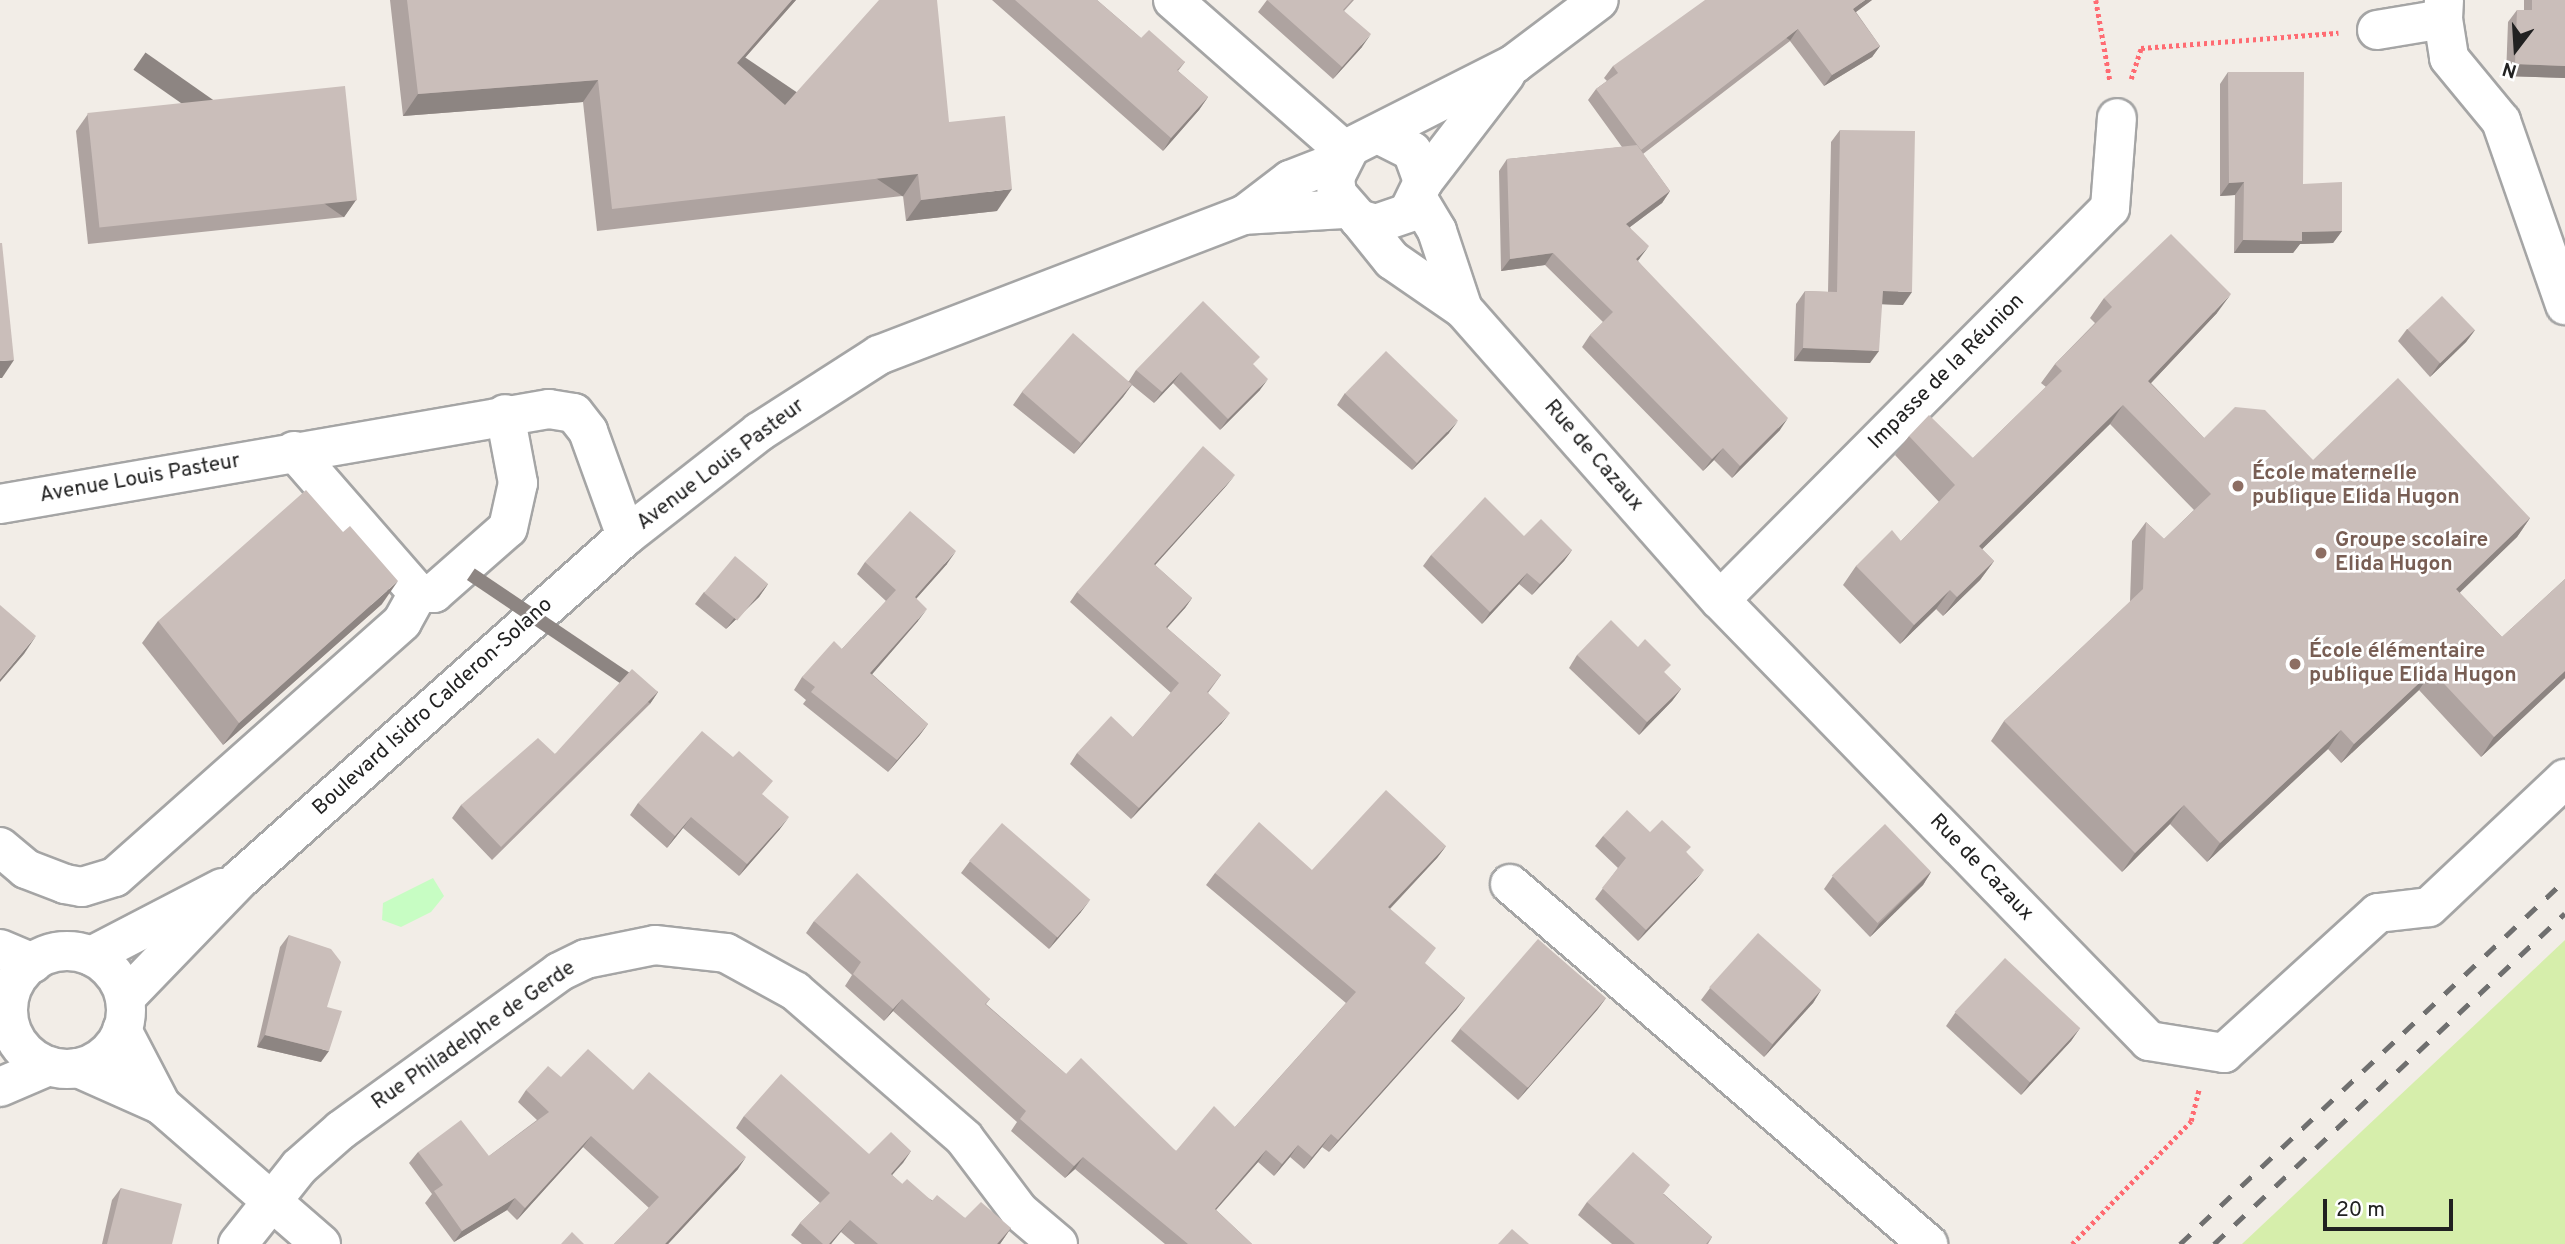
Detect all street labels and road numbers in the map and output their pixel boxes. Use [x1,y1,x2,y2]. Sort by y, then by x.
street label: Impasse de la Réunion [1864,289,2030,455]
street label: Avenue Louis Pasteur [632,394,810,536]
street label: Rue de Cazaux [1538,395,1648,517]
street label: Avenue Louis Pasteur [38,449,242,509]
street label: Boulevard Isidro Calderon-Solano [308,593,558,821]
street label: Rue de Cazaux [1924,809,2038,927]
street label: Rue Philadelphe de Gerde [367,956,581,1116]

